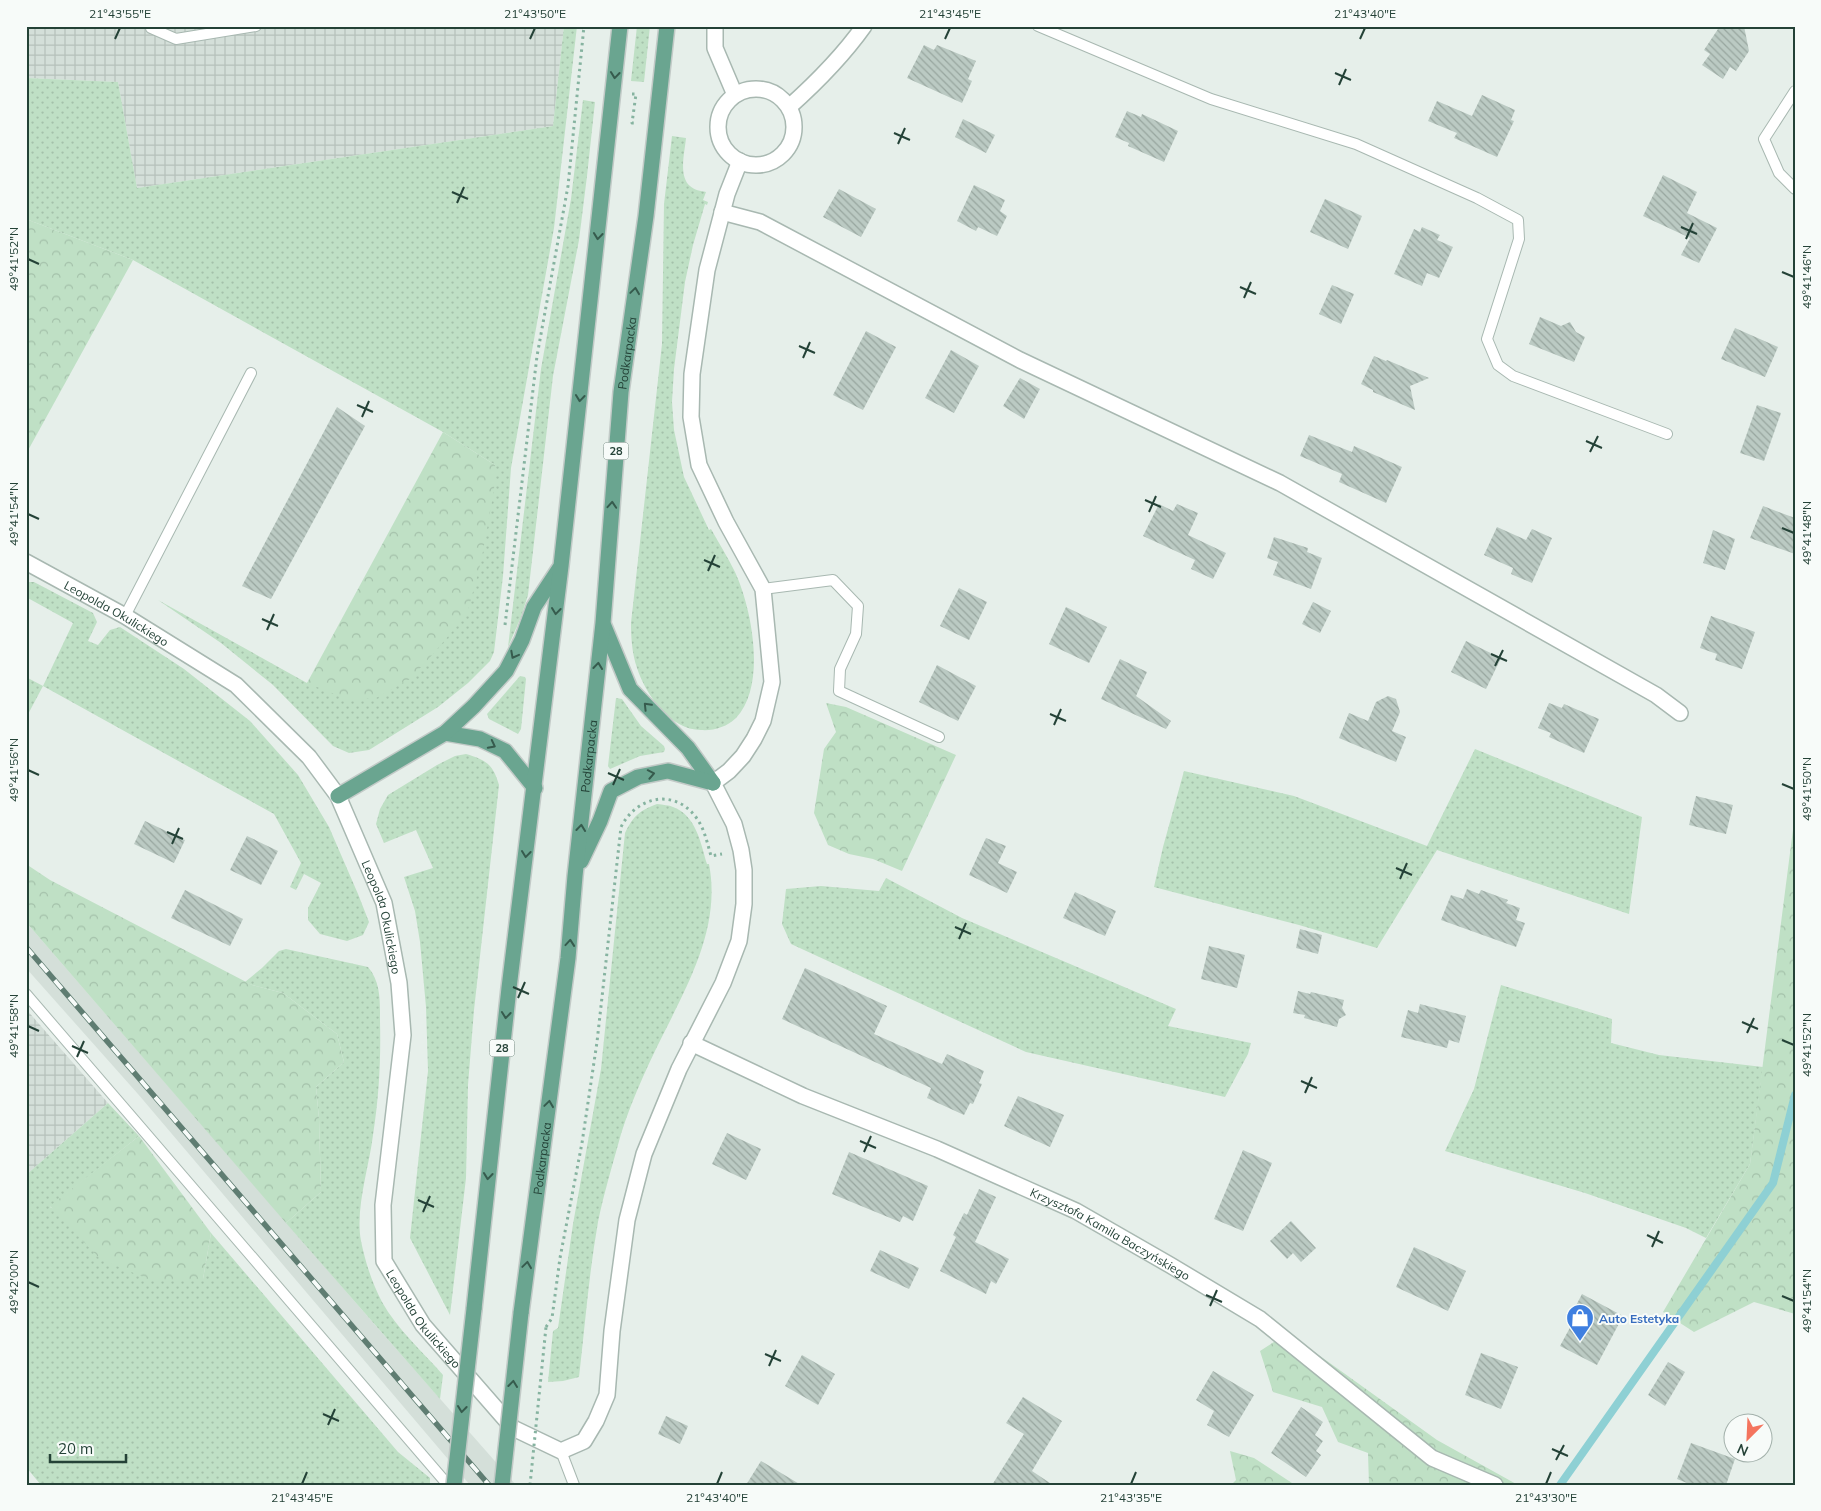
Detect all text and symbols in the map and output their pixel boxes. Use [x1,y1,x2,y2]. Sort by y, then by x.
text: 21°43'55"E [89,6,151,21]
text: 21°43'50"E [504,6,566,21]
text: 21°43'45"E [919,6,981,21]
text: 21°43'40"E [1334,6,1396,21]
one-way arrow [610,71,621,79]
text: 49°41'52"N [6,227,21,291]
one-way arrow [593,233,604,241]
text: 49°41'46"N [1799,245,1814,309]
one-way arrow [630,287,640,295]
street label: Podkarpacka [614,316,639,390]
one-way arrow [575,394,586,402]
road number: 28 [604,442,628,460]
text: 49°41'54"N [6,482,21,546]
one-way arrow [606,500,617,508]
text: 49°41'48"N [1799,501,1814,565]
street label: Leopolda Okulickiego [62,577,172,649]
one-way arrow [551,608,562,616]
one-way arrow [510,650,520,659]
one-way arrow [592,662,603,670]
one-way arrow [644,703,653,712]
street label: Podkarpacka [577,719,600,793]
text: 49°41'56"N [6,738,21,802]
one-way arrow [487,739,496,749]
text: 49°41'50"N [1799,757,1814,821]
one-way arrow [647,770,655,780]
one-way arrow [575,824,586,832]
one-way arrow [521,850,532,858]
street label: Leopolda Okulickiego [359,858,405,975]
one-way arrow [564,938,575,946]
text: 49°41'58"N [6,994,21,1058]
one-way arrow [501,1011,512,1019]
text: 49°41'52"N [1799,1013,1814,1077]
road number: 28 [490,1040,514,1056]
one-way arrow [543,1099,554,1107]
street label: Podkarpacka [529,1121,554,1196]
one-way arrow [483,1173,494,1181]
street label: Krzysztofa Kamila Baczyńskiego [1028,1184,1193,1283]
text: 49°42'00"N [6,1250,21,1314]
one-way arrow [521,1260,532,1268]
street label: Leopolda Okulickiego [383,1267,464,1371]
text: 49°41'54"N [1799,1269,1814,1333]
shop icon: Auto Estetyka [1565,1303,1595,1342]
place label: Auto Estetyka [1599,1311,1679,1326]
one-way arrow [507,1380,518,1388]
one-way arrow [457,1405,468,1413]
north arrow [1724,1414,1774,1464]
scale bar [50,1431,126,1463]
text: 20 m [58,1439,93,1458]
text: N [1734,1440,1751,1460]
text: 21°43'45"E [271,1490,333,1505]
text: 21°43'40"E [686,1490,748,1505]
text: 21°43'35"E [1100,1490,1162,1505]
text: 21°43'30"E [1515,1490,1577,1505]

